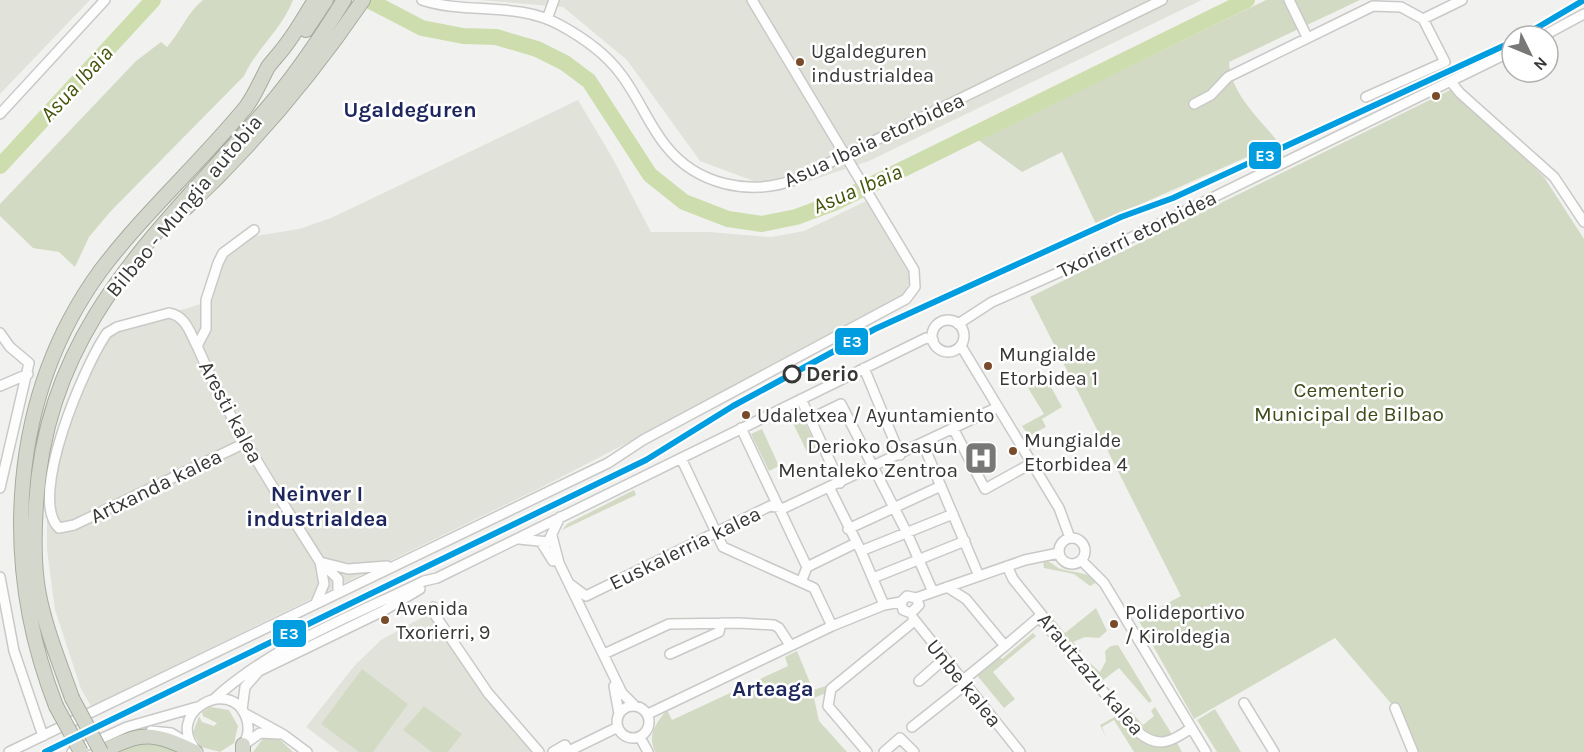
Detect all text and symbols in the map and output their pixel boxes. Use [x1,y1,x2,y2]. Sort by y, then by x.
north arrow [1500,24,1560,84]
water label: Asua Ibaia [35,40,119,127]
place label: Ugaldeguren industrialdea [811,40,934,87]
text: N [1530,53,1551,75]
marker: Ugaldeguren industrialdea [794,56,806,68]
street label: Asua Ibaia etorbidea [780,87,968,193]
unlabelled marker [1430,90,1442,102]
district label: Ugaldeguren [343,97,477,123]
street label: Bilbao - Mungia autobia [101,110,267,302]
line badge: E3 [1248,141,1282,170]
text: E3 [1255,146,1275,165]
water label: Asua Ibaia [808,157,906,219]
street label: Txorierri etorbidea [1054,185,1220,283]
line badge: E3 [834,327,869,356]
text: E3 [842,332,862,351]
place label: Mungialde Etorbidea 1 [999,343,1098,390]
street label: Aresti kalea [194,357,268,467]
marker: Mungialde Etorbidea 1 [982,360,994,372]
place label: Derio [806,362,859,386]
marker: Derio [783,365,801,383]
park label: Cementerio Municipal de Bilbao [1254,378,1444,426]
place label: Udaletxea / Ayuntamiento [757,404,994,427]
marker: Udaletxea / Ayuntamiento [740,409,752,421]
place label: Mungialde Etorbidea 4 [1024,429,1128,476]
place label: Derioko Osasun Mentaleko Zentroa [778,434,958,482]
hospital icon: Derioko Osasun Mentaleko Zentroa [963,440,999,476]
street label: Artxanda kalea [86,444,226,528]
marker: Mungialde Etorbidea 4 [1007,445,1019,457]
district label: Neinver I industrialdea [246,481,388,532]
street label: Euskalerria kalea [605,501,765,595]
place label: Avenida Txorierri, 9 [396,597,490,644]
place label: Polideportivo / Kiroldegia [1125,601,1245,648]
street label: Arautzazu kalea [1033,608,1149,740]
marker: Avenida Txorierri, 9 [379,614,391,626]
marker: Polideportivo / Kiroldegia [1108,618,1120,630]
line badge: E3 [272,619,307,648]
text: E3 [279,624,299,643]
street label: Unbe kalea [921,634,1007,732]
district label: Arteaga [732,676,814,702]

